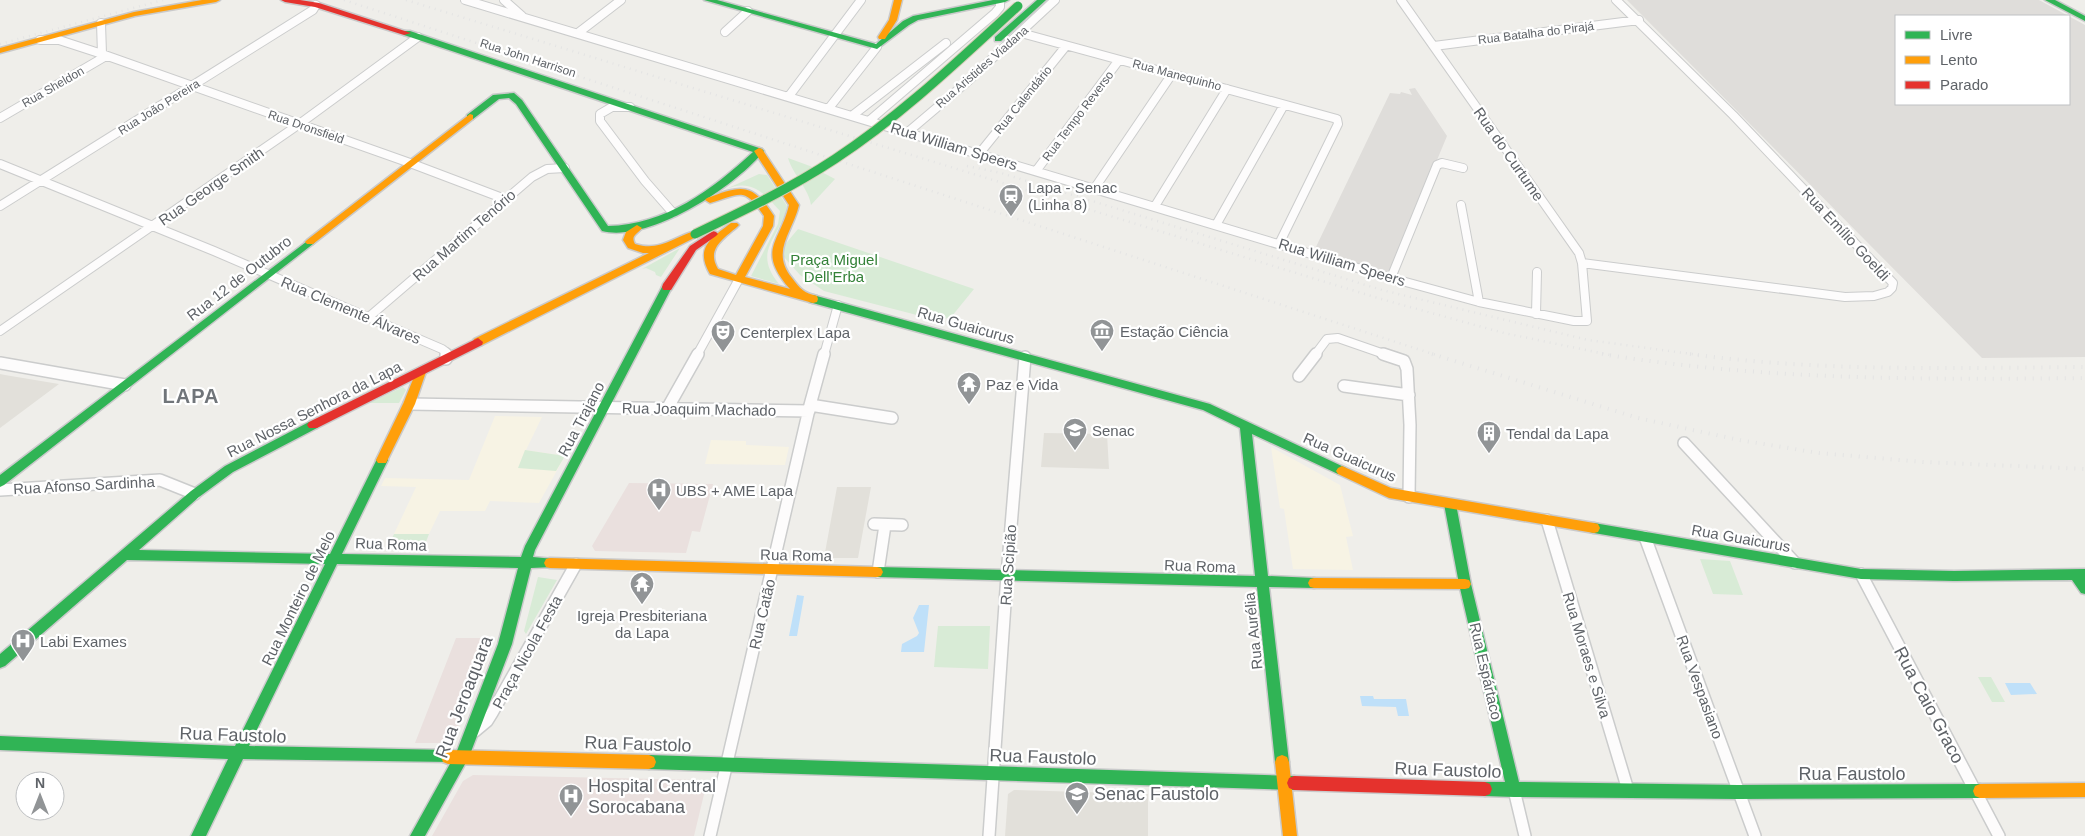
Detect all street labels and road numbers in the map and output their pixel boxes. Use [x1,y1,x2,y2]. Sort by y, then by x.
street label: Rua Batalha do Pirajá [1477,19,1595,47]
street label: Rua Aristides Viadana [933,23,1031,111]
street label: Rua John Harrison [478,36,578,80]
street label: Rua Manequinho [1131,56,1223,94]
street label: Rua Calendário [991,63,1055,137]
street label: Rua Sheldon [19,64,87,110]
street label: Rua Tempo Reverso [1040,68,1117,164]
street label: Rua João Pereira [116,76,203,138]
street label: Rua do Curtume [1470,104,1548,204]
street label: Rua Dronsfield [266,107,346,147]
street label: Rua William Speers [889,119,1019,173]
street label: Rua George Smith [155,143,267,229]
street label: Rua Emílio Goeldi [1799,184,1893,284]
street label: Rua Martim Tenório [409,186,519,284]
street label: Rua 12 de Outubro [183,232,295,324]
street label: Rua William Speers [1277,235,1407,289]
street label: Rua Clemente Álvares [279,273,423,347]
street label: Rua Guaicurus [916,303,1016,347]
street label: Rua Nossa Senhora da Lapa [224,357,405,460]
street label: Rua Trajano [554,379,608,459]
street label: Rua Joaquim Machado [622,399,776,419]
street label: Rua Guaicurus [1301,429,1399,485]
street label: Rua Afonso Sardinha [13,473,156,497]
street label: Rua Guaicurus [1690,521,1792,555]
street label: Rua Scipião [997,524,1019,606]
street label: Rua Monteiro de Melo [258,528,338,668]
street label: Rua Roma [355,534,428,554]
street label: Rua Roma [760,546,833,564]
street label: Rua Roma [1164,556,1237,576]
street label: Rua Catão [746,577,778,651]
street label: Rua Moraes e Silva [1560,590,1614,721]
street label: Rua Aurélia [1240,591,1266,670]
street label: Praça Nicola Festa [489,592,565,712]
street label: Rua Espártaco [1467,621,1505,721]
street label: Rua Jeroaquara [432,632,497,761]
street label: Rua Vespasiano [1673,633,1727,741]
street label: Rua Caio Graco [1890,643,1968,767]
street label: Rua Faustolo [179,723,287,747]
street label: Rua Faustolo [584,732,692,756]
street label: Rua Faustolo [989,745,1097,769]
street label: Rua Faustolo [1394,758,1502,782]
street label: Rua Faustolo [1798,764,1906,784]

